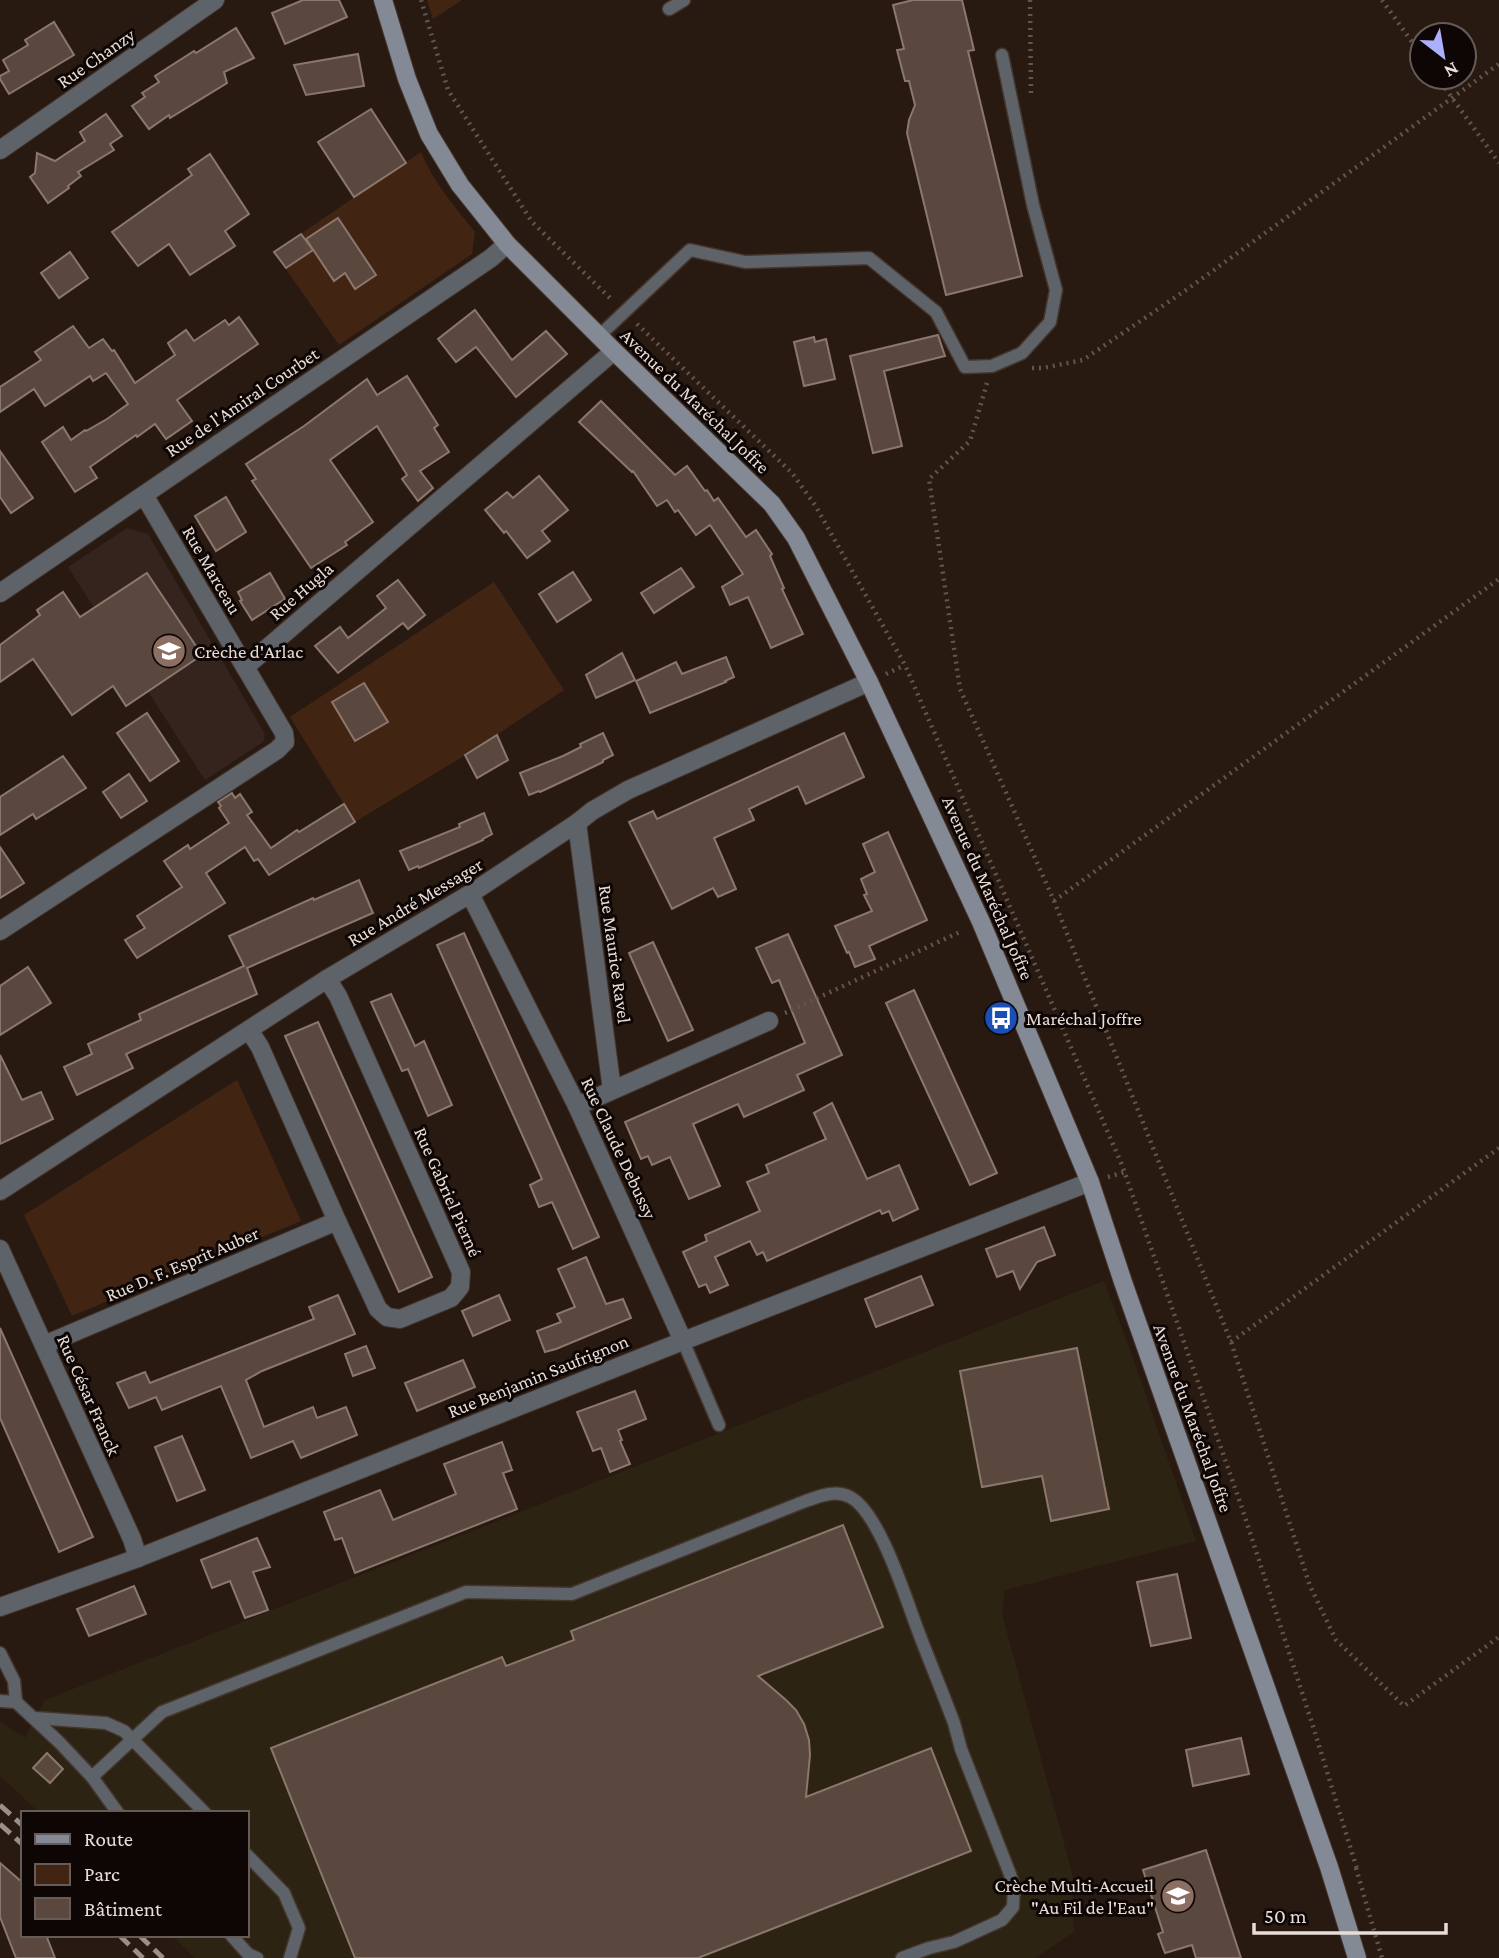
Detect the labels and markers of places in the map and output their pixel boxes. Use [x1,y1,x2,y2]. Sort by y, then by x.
school or university icon: Crèche d'Arlac [150,632,188,670]
place label: Crèche d'Arlac [194,641,303,662]
bus stop icon: Maréchal Joffre [982,999,1020,1037]
place label: Maréchal Joffre [1026,1008,1142,1029]
place label: Crèche Multi-Accueil "Au Fil de l'Eau" [994,1875,1154,1918]
school or university icon: Crèche Multi-Accueil "Au Fil de l'Eau" [1159,1877,1197,1915]

